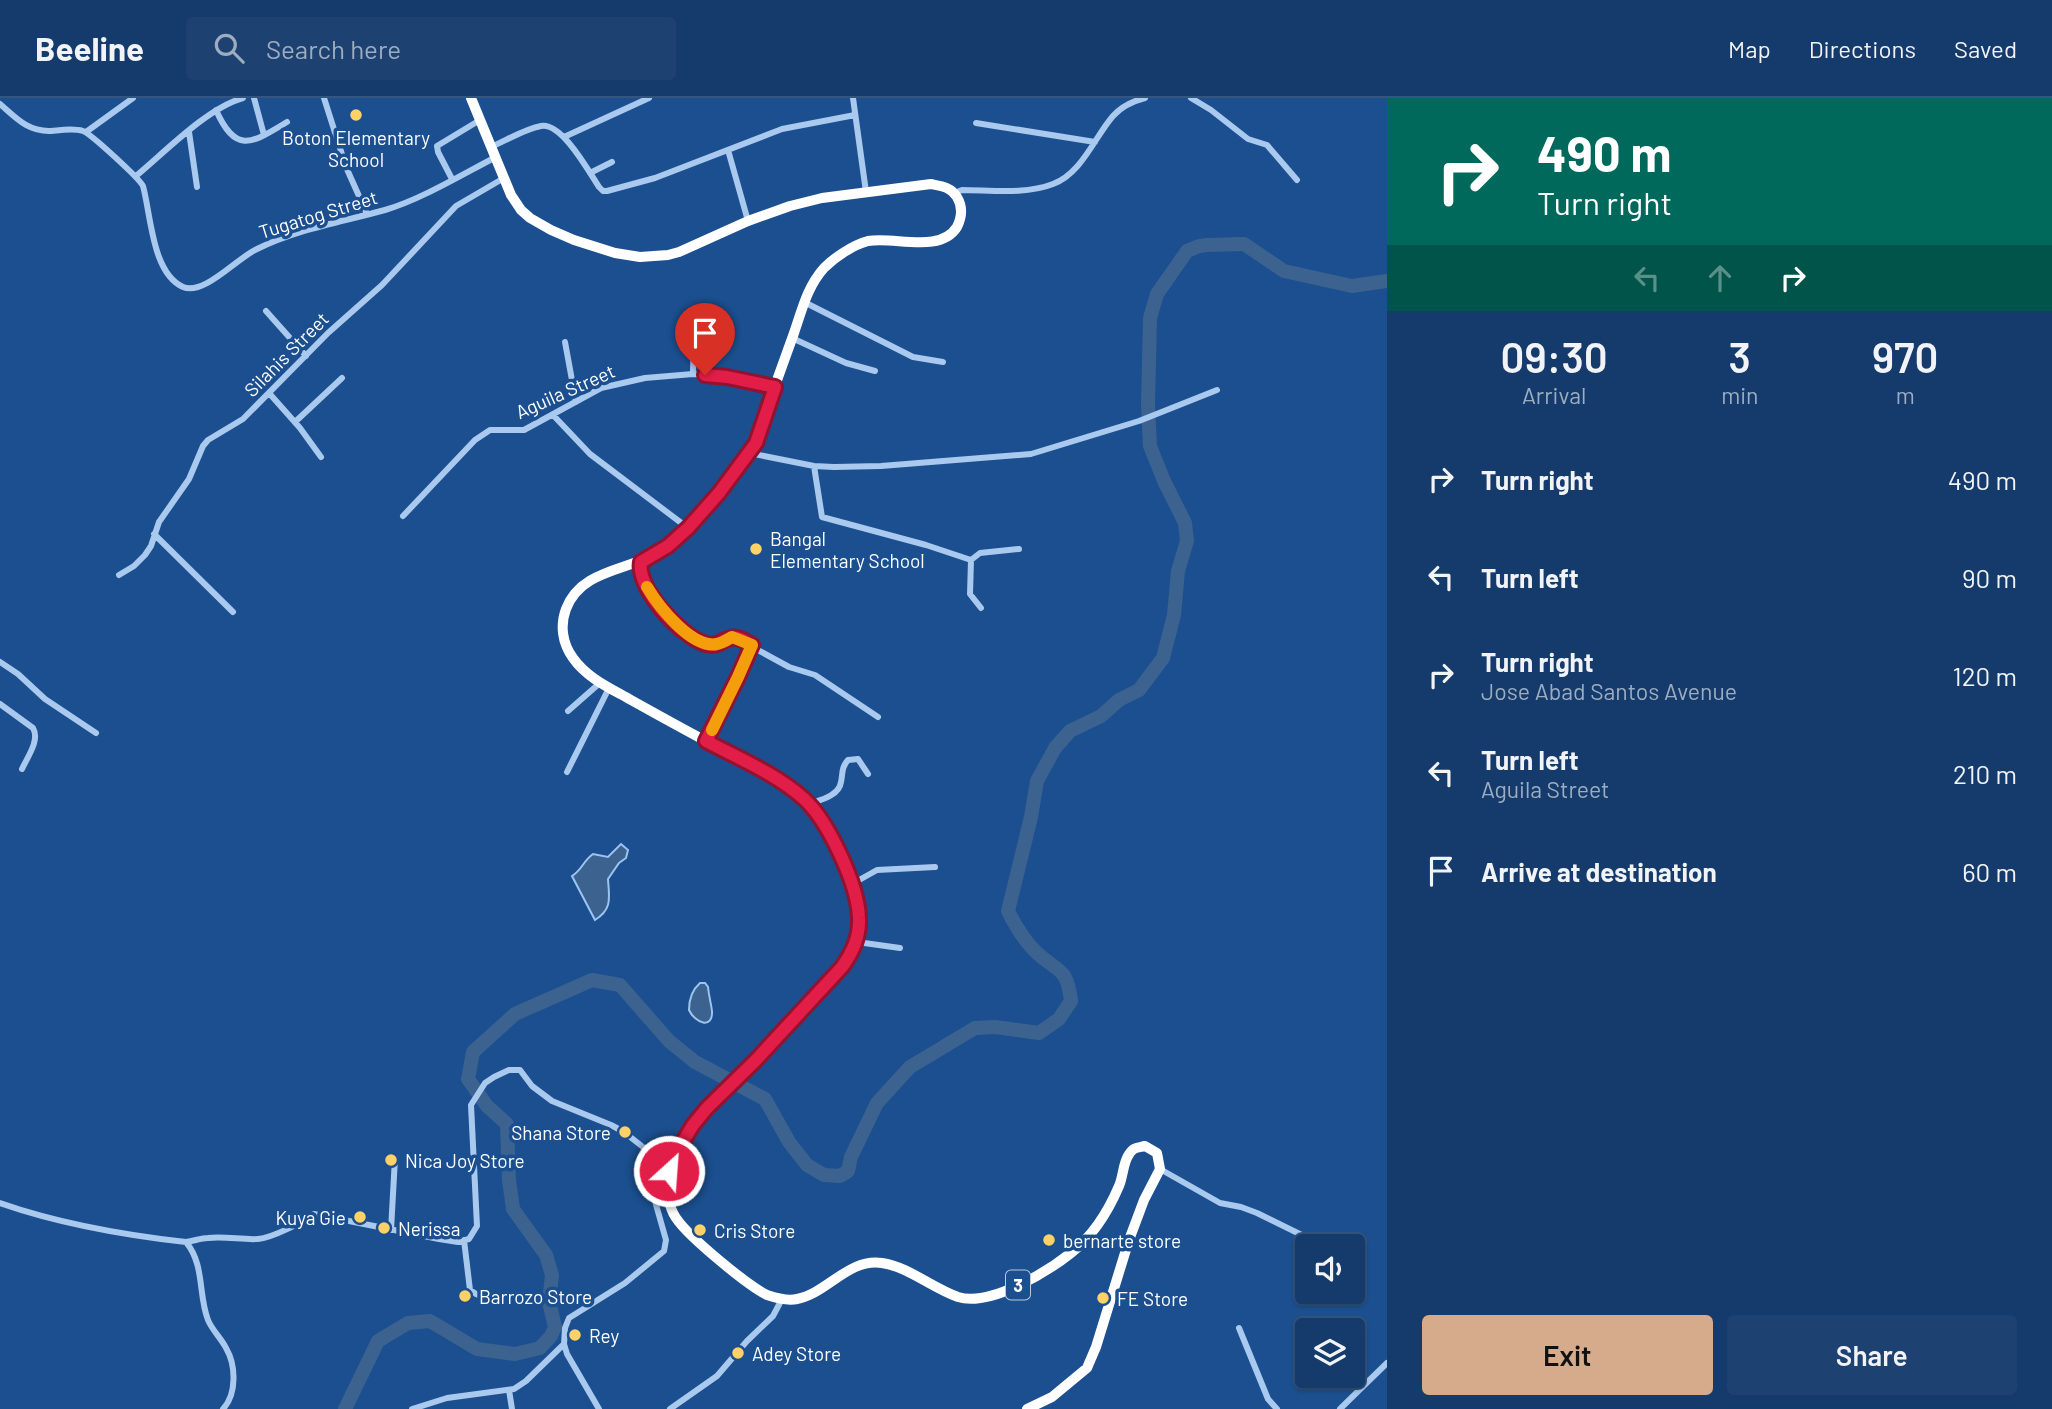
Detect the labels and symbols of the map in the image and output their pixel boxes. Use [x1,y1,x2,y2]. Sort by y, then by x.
marker: Boton Elementary School [348,107,364,123]
place label: Boton Elementary School [282,126,430,171]
street label: Tugatog Street [256,185,380,243]
pin [675,303,735,375]
street label: Silahis Street [239,307,333,401]
street label: Aguila Street [512,359,618,423]
place label: Bangal Elementary School [770,527,925,572]
marker: Bangal Elementary School [748,541,764,557]
place label: Shana Store [511,1121,611,1144]
marker: Shana Store [617,1124,633,1140]
position arrow [632,1134,706,1208]
place label: Nica Joy Store [405,1149,525,1172]
marker: Nica Joy Store [383,1152,399,1168]
place label: Kuya Gie [276,1206,346,1229]
marker: Kuya Gie [352,1209,368,1225]
place label: Nerissa [398,1217,460,1240]
place label: Cris Store [714,1219,795,1242]
marker: Nerissa [376,1220,392,1236]
marker: Cris Store [692,1222,708,1238]
place label: bernarte store [1063,1229,1181,1252]
marker: bernarte store [1041,1232,1057,1248]
road number: 3 [1006,1270,1030,1300]
place label: Barrozo Store [479,1285,592,1308]
place label: FE Store [1117,1287,1188,1310]
marker: Barrozo Store [457,1288,473,1304]
marker: FE Store [1095,1290,1111,1306]
place label: Rey [589,1324,619,1347]
marker: Rey [567,1327,583,1343]
place label: Adey Store [752,1342,841,1365]
marker: Adey Store [730,1345,746,1361]

